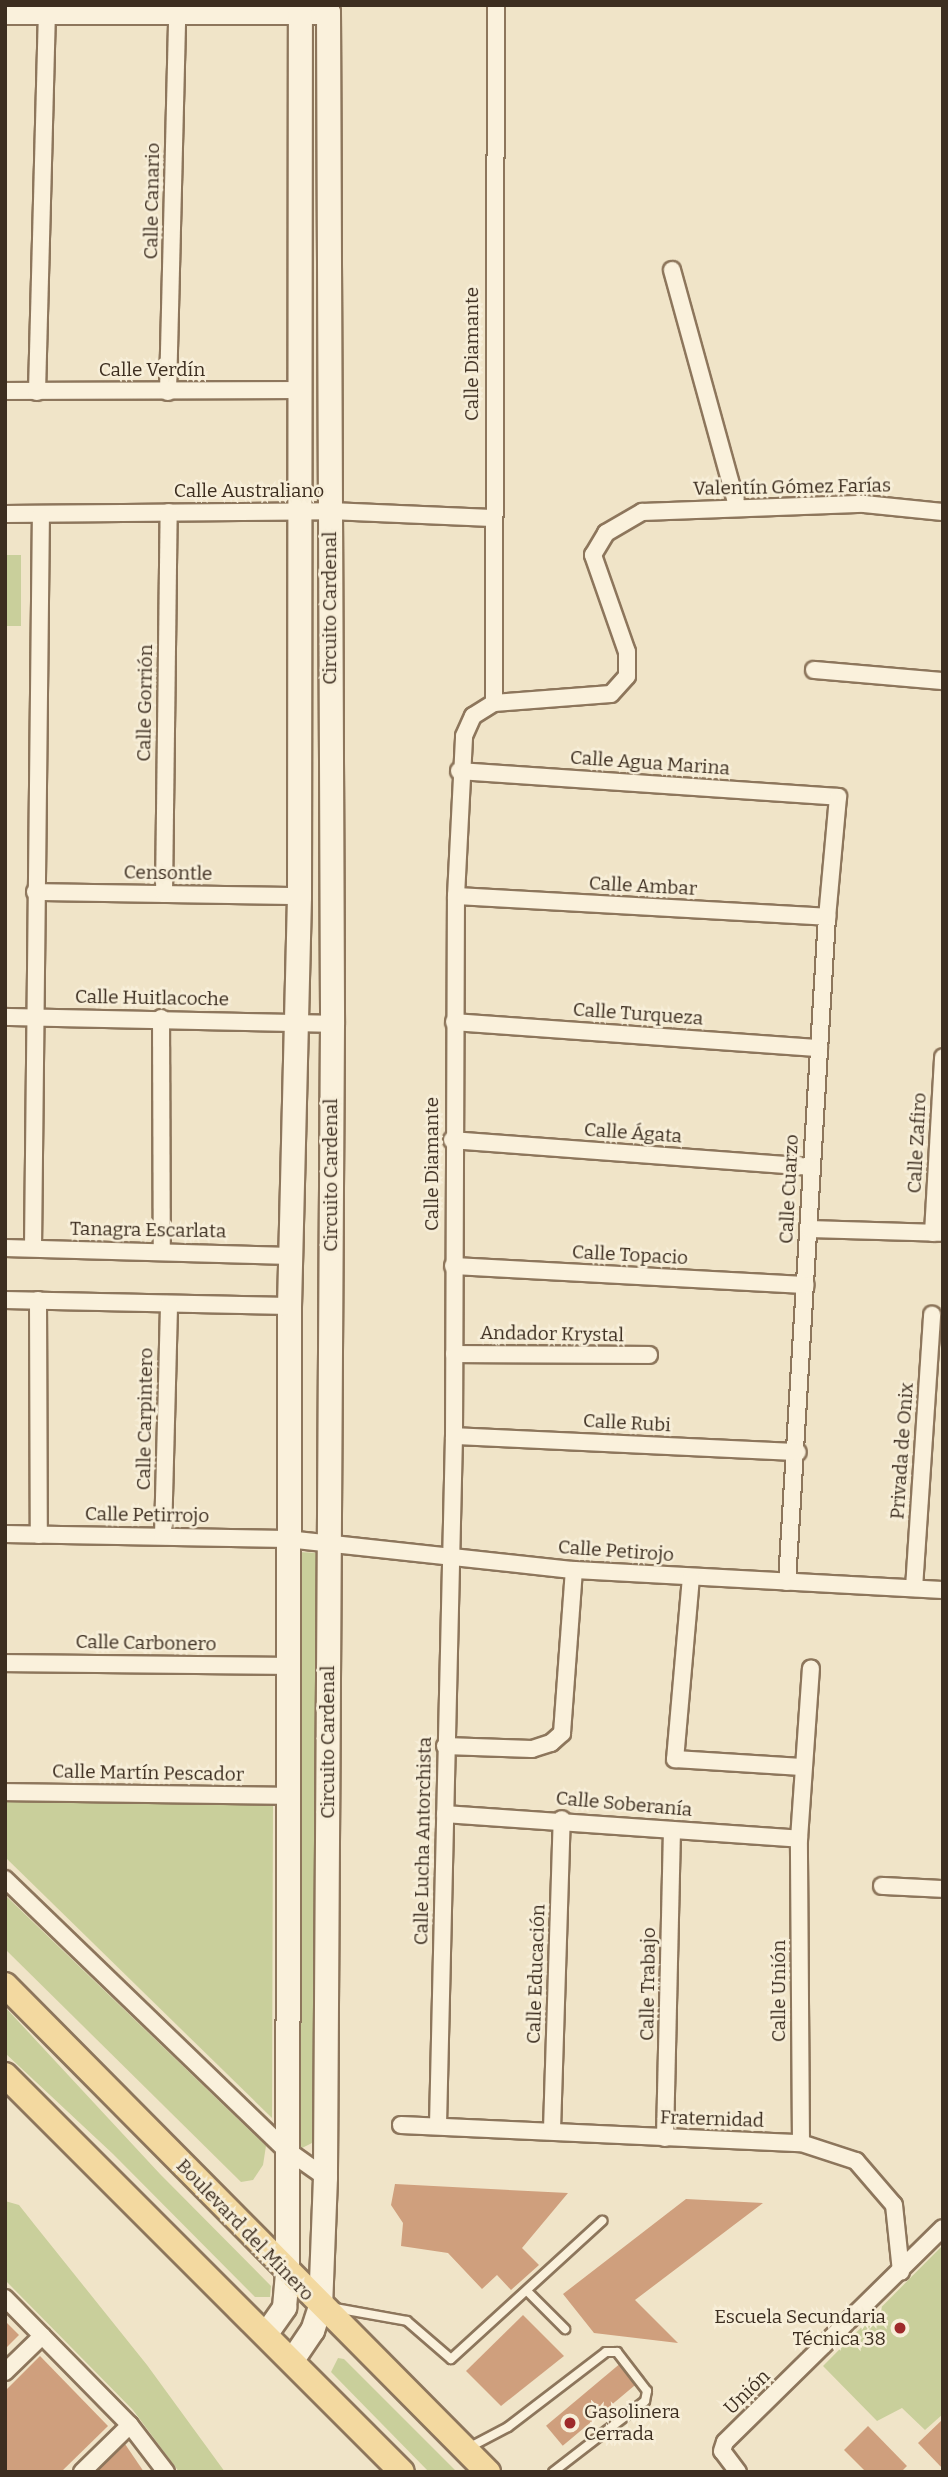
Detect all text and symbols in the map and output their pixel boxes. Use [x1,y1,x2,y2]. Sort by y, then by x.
street label: Calle Canario [140,142,164,260]
street label: Calle Diamante [461,287,483,421]
street label: Calle Verdín [99,359,205,381]
street label: Valentín Gómez Farías [693,474,891,500]
street label: Calle Australiano [174,480,324,502]
street label: Circuito Cardenal [319,531,341,685]
street label: Calle Gorrión [133,644,157,762]
street label: Calle Agua Marina [569,746,731,780]
street label: Censontle [123,861,213,885]
street label: Calle Ambar [588,872,698,900]
street label: Calle Huitlacoche [75,985,229,1011]
street label: Calle Turqueza [572,998,704,1030]
street label: Calle Zafiro [903,1092,931,1194]
street label: Calle Diamante [421,1097,443,1231]
street label: Circuito Cardenal [320,1098,342,1252]
street label: Calle Ágata [583,1118,683,1148]
street label: Calle Cuarzo [775,1134,803,1244]
street label: Tanagra Escarlata [70,1217,226,1243]
street label: Calle Topacio [571,1241,689,1269]
street label: Andador Krystal [480,1321,624,1347]
street label: Calle Carpintero [132,1347,158,1491]
street label: Privada de Onix [886,1382,918,1520]
street label: Calle Rubi [582,1409,672,1437]
street label: Calle Petirrojo [85,1503,209,1527]
street label: Calle Petirojo [557,1536,675,1566]
street label: Calle Carbonero [75,1630,217,1656]
street label: Circuito Cardenal [317,1665,339,1819]
street label: Calle Lucha Antorchista [410,1737,436,1945]
street label: Calle Martín Pescador [52,1760,244,1786]
street label: Calle Soberanía [555,1787,693,1821]
street label: Calle Educación [522,1904,550,2044]
street label: Calle Trabajo [636,1927,660,2041]
street label: Calle Unión [768,1940,790,2042]
street label: Fraternidad [660,2106,764,2132]
street label: Boulevard del Minero [171,2154,319,2306]
place label: Escuela Secundaria Técnica 38 [714,2306,886,2350]
marker: Escuela Secundaria Técnica 38 [892,2320,908,2336]
street label: Unión [719,2365,775,2419]
place label: Gasolinera Cerrada [584,2401,680,2445]
marker: Gasolinera Cerrada [562,2415,578,2431]

